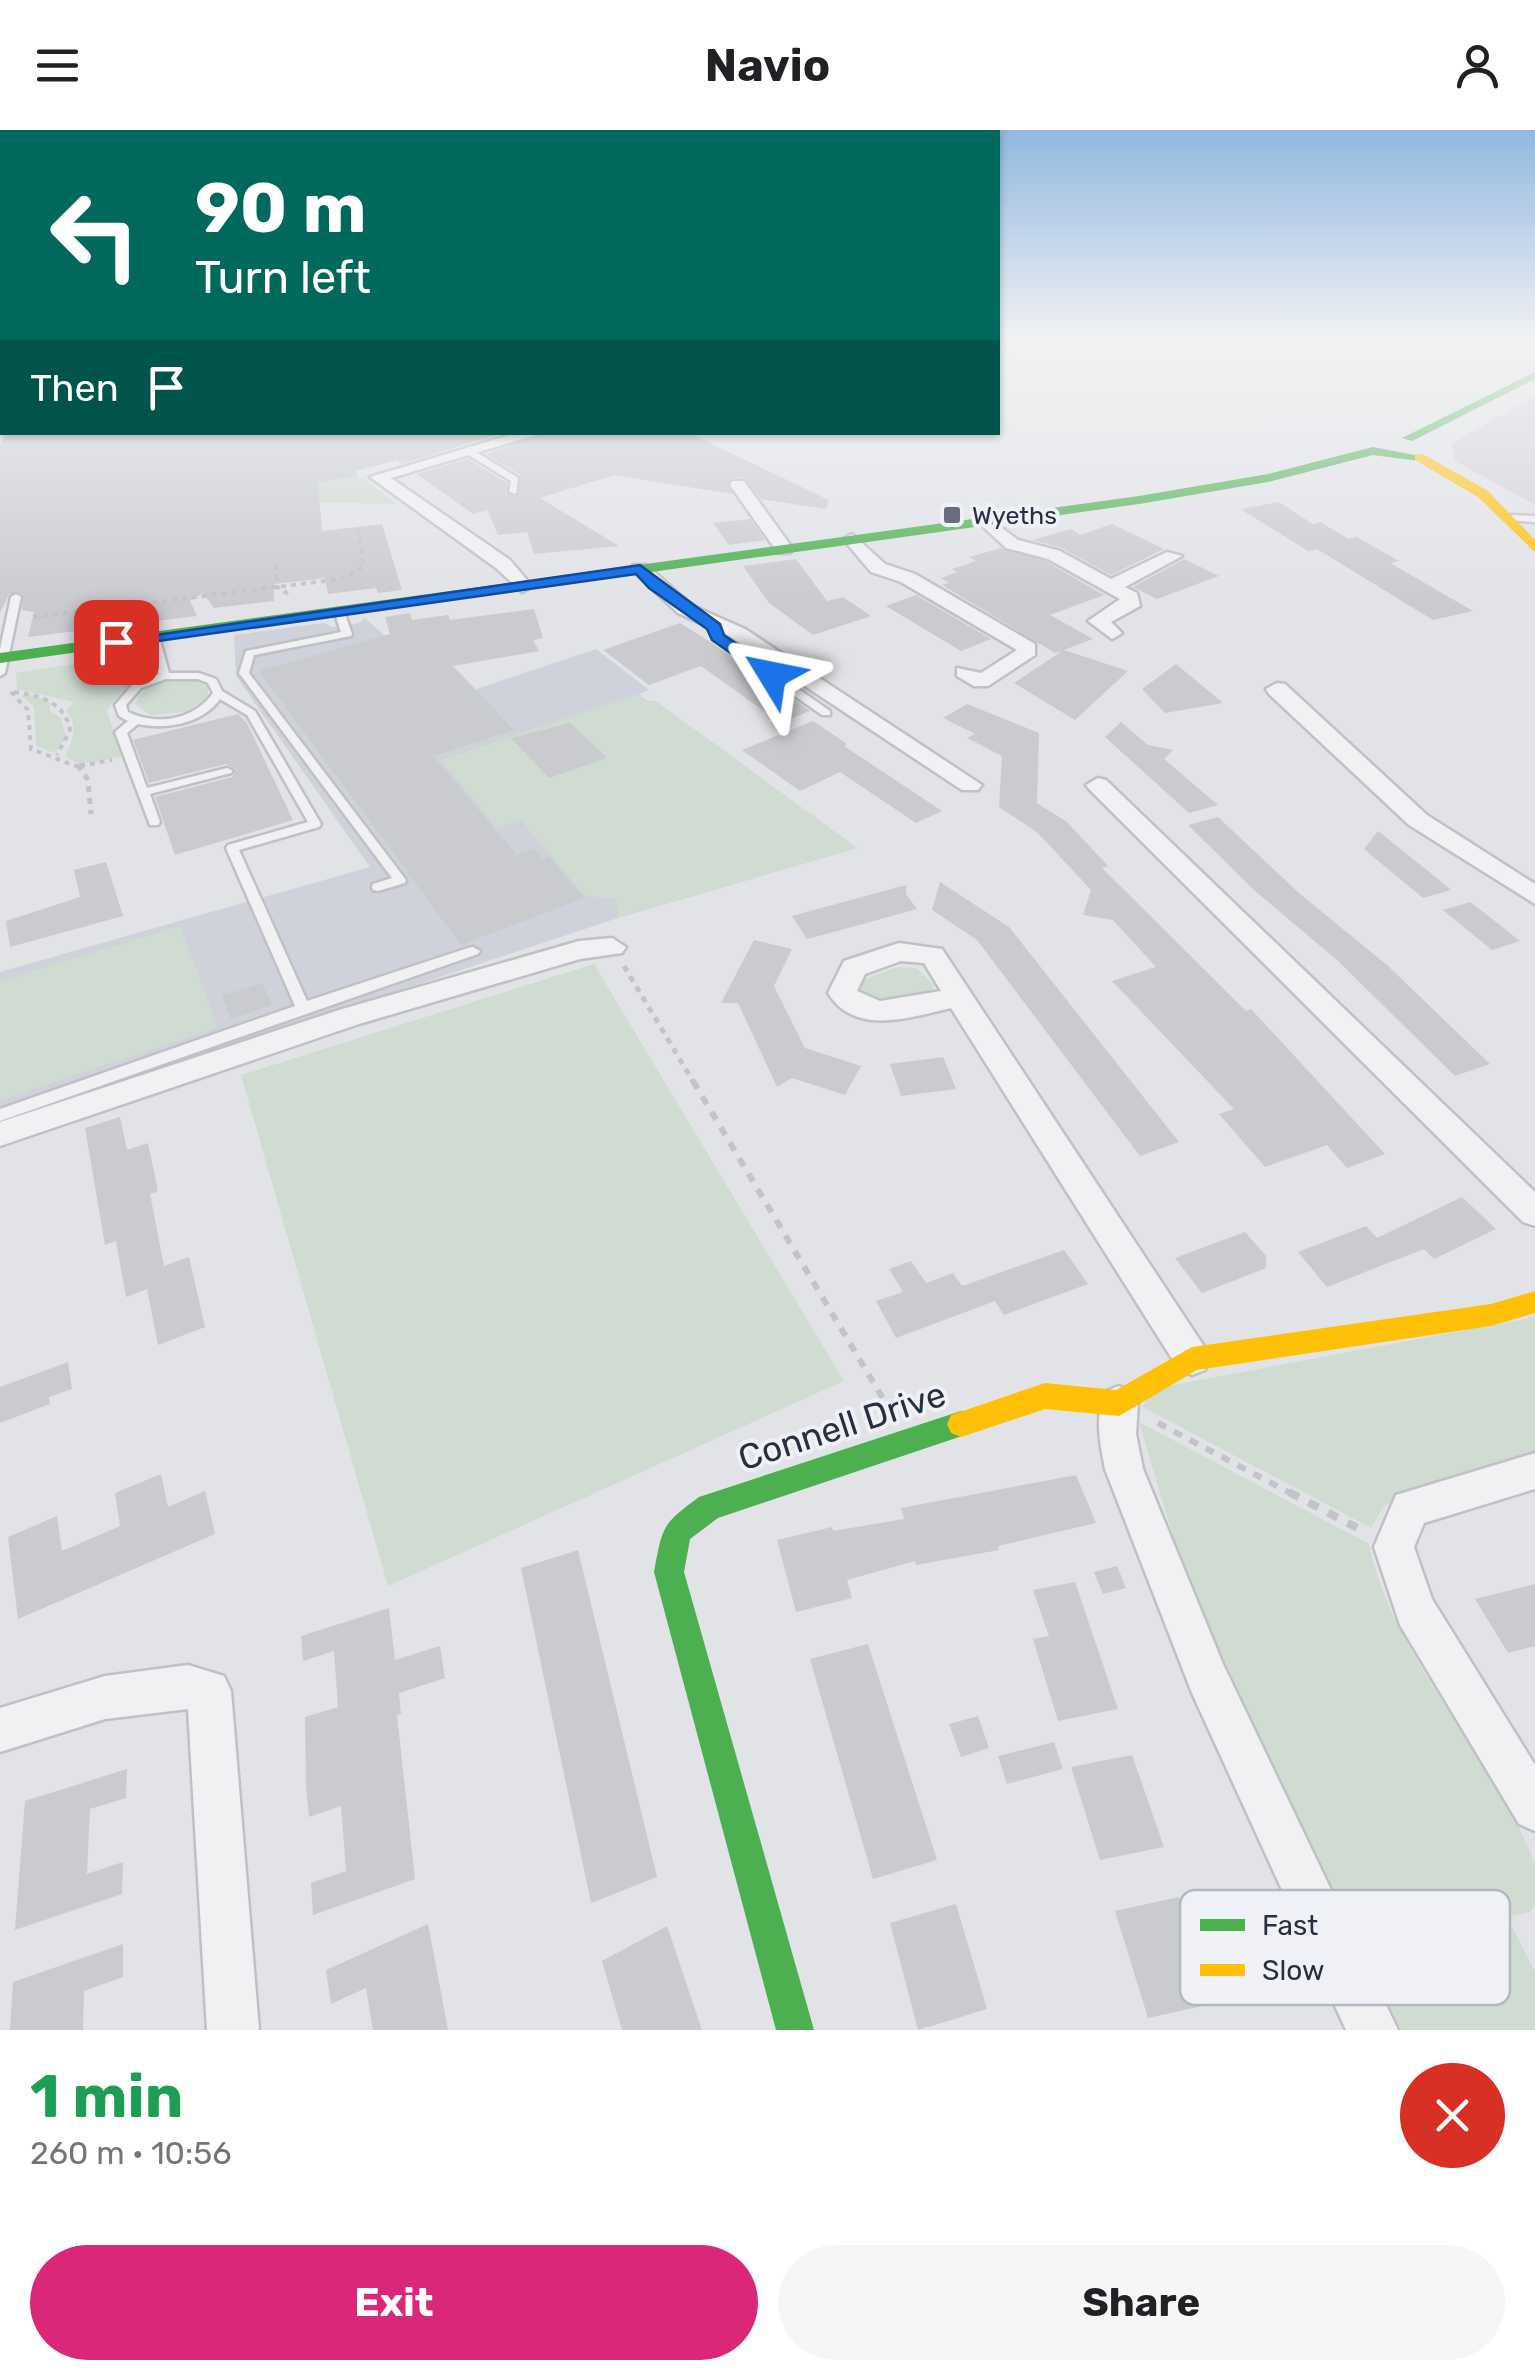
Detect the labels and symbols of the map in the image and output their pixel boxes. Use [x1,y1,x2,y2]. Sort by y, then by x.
place label: Wyeths [972,501,1057,530]
marker: Wyeths [941,504,963,526]
pin [74,600,159,685]
position arrow [720,623,824,727]
street label: Connell Drive [733,1373,951,1479]
legend [1180,1890,1510,2005]
text: Fast [1262,1909,1318,1942]
text: Slow [1262,1954,1324,1987]

